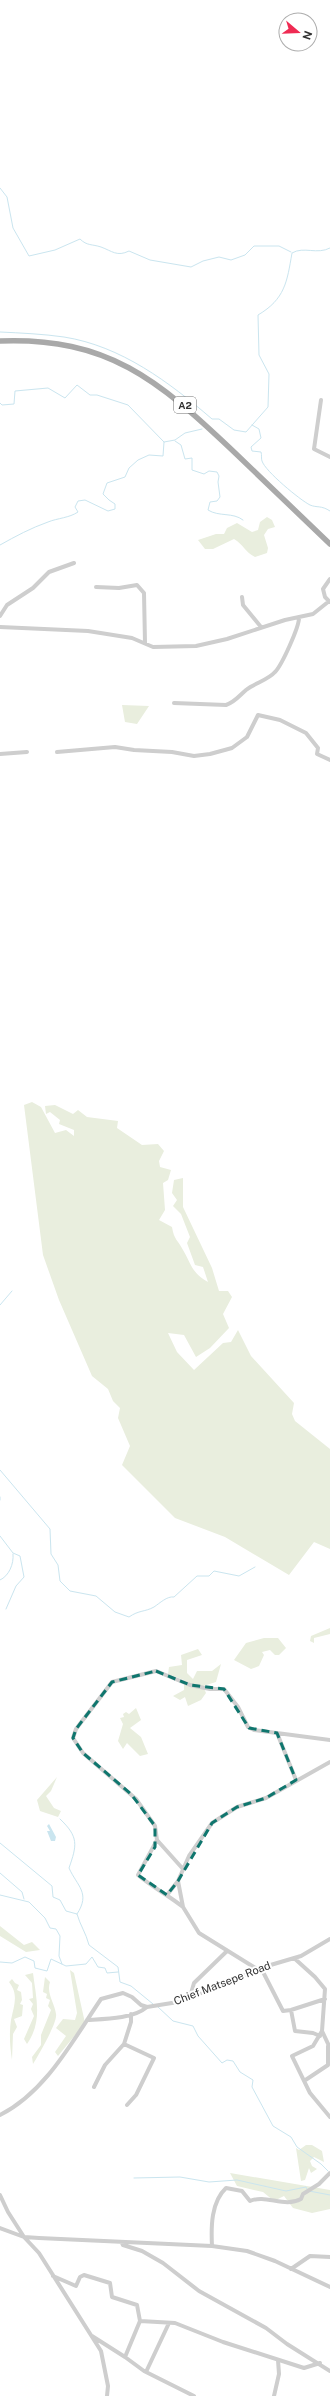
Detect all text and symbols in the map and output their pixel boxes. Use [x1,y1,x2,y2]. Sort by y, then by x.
north arrow [278,12,318,52]
text: N [300,29,315,41]
road number: A2 [174,397,196,413]
street label: Chief Matsepe Road [172,1959,272,2007]

